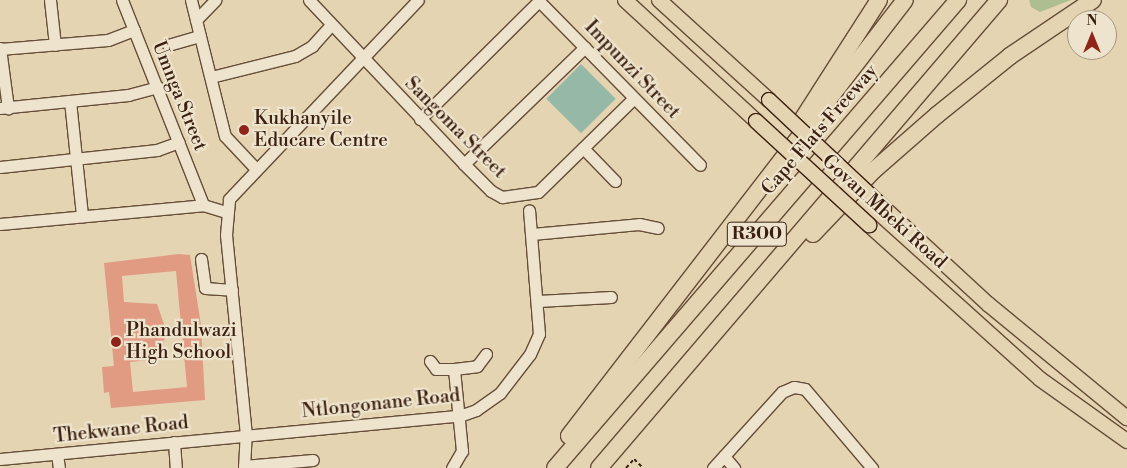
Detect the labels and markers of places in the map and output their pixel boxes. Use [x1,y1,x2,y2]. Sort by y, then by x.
place label: Kukhanyile Educare Centre [254,108,388,152]
marker: Kukhanyile Educare Centre [238,124,250,136]
place label: Phandulwazi High School [126,320,237,364]
marker: Phandulwazi High School [110,336,122,348]

